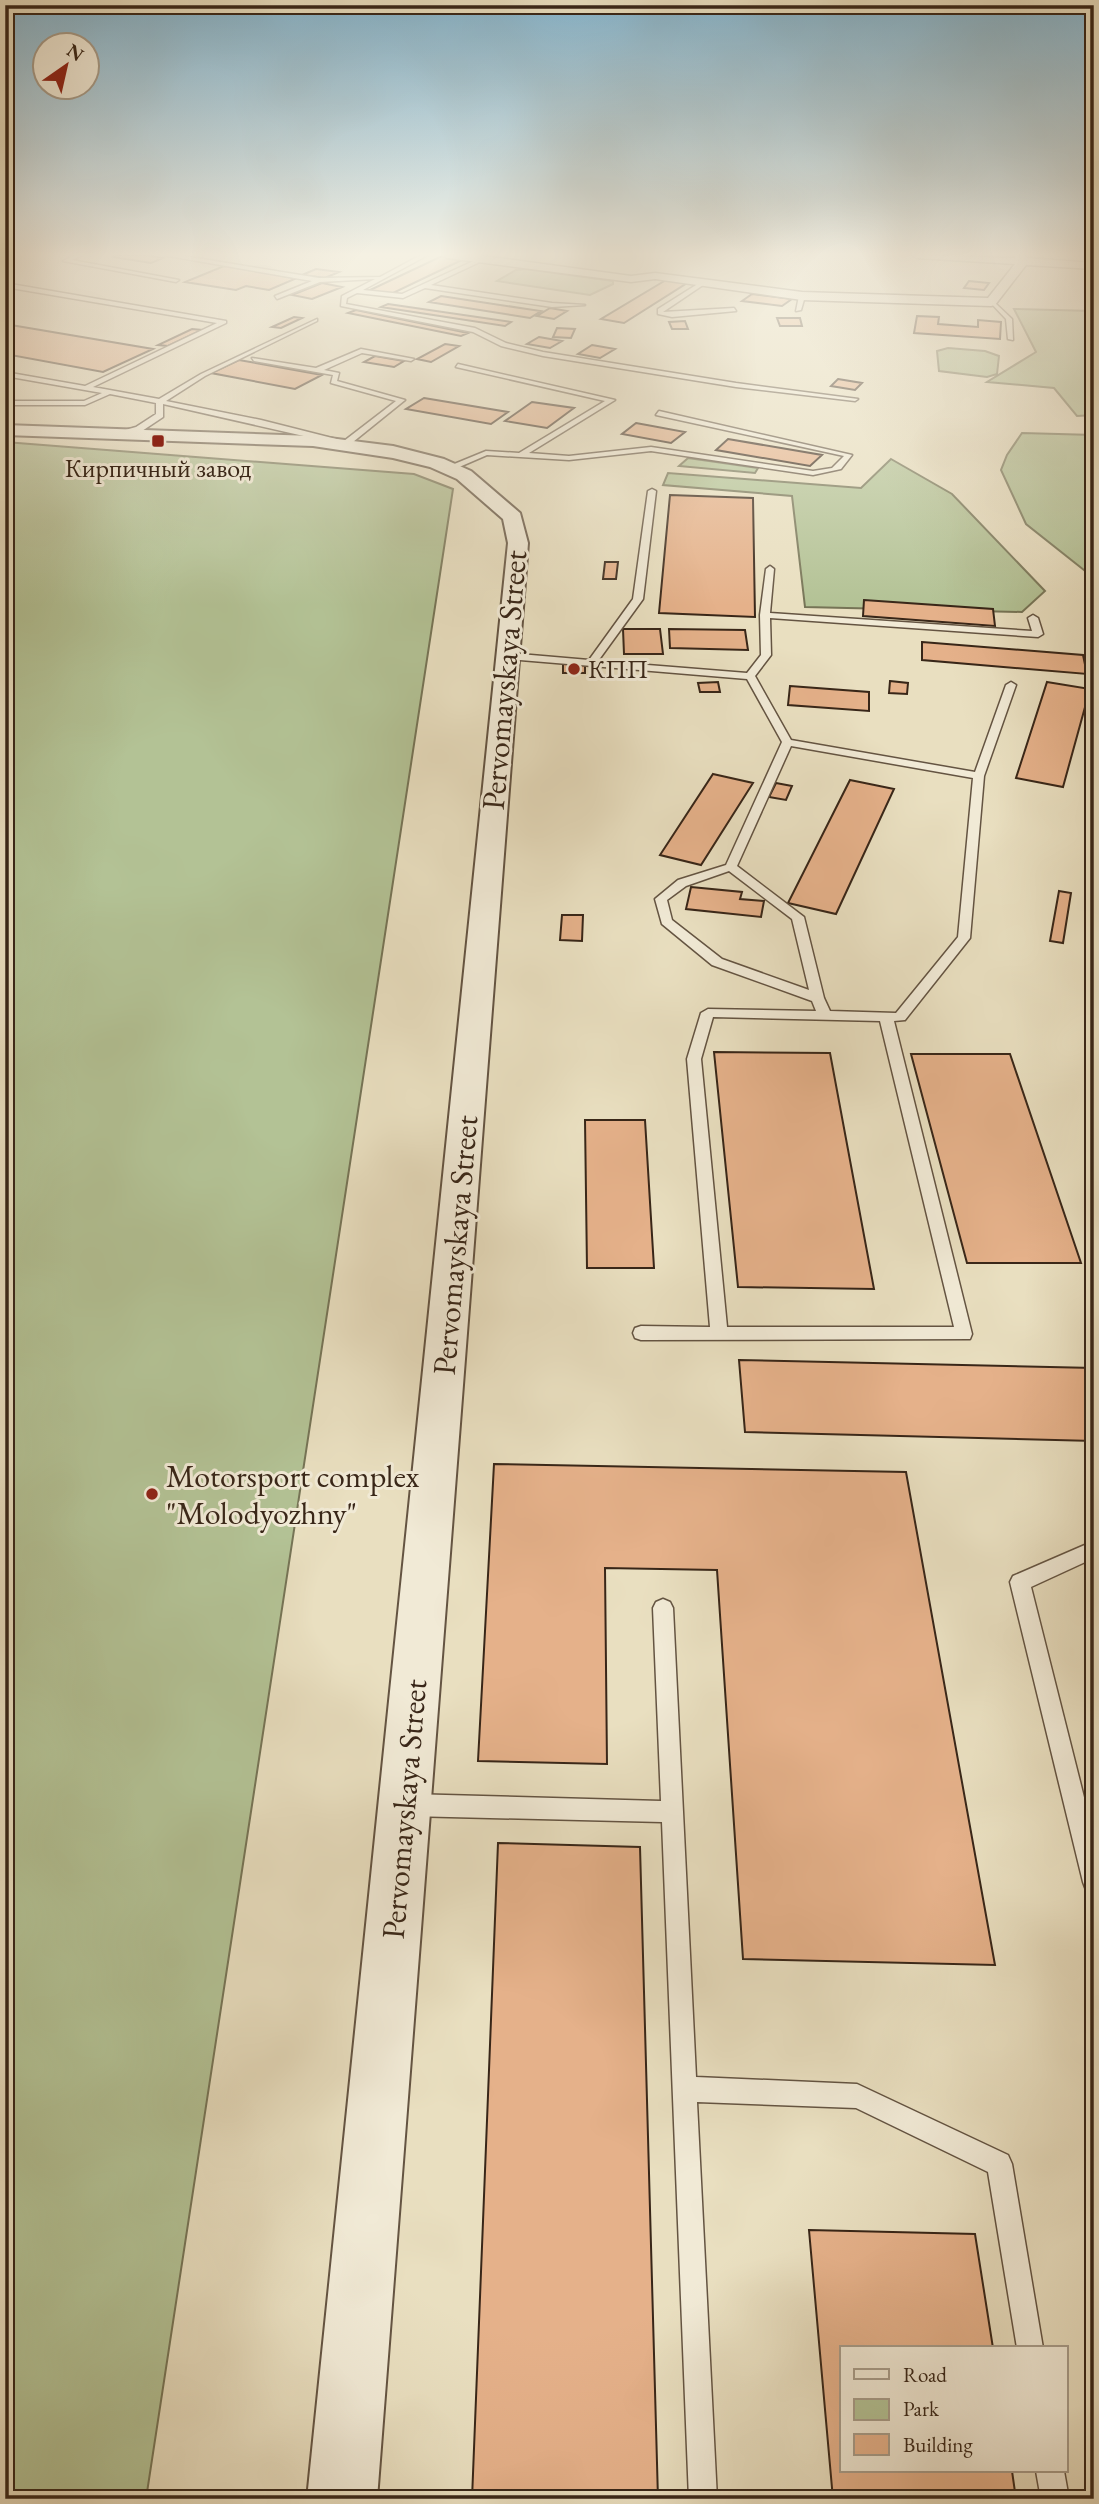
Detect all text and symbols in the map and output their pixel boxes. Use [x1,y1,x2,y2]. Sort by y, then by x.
north arrow [32,32,102,102]
text: N [62,38,89,67]
marker: Кирпичный завод [150,433,166,449]
place label: Кирпичный завод [65,451,251,485]
street label: Pervomayskaya Street [472,548,536,812]
place label: КПП [588,652,648,686]
marker: КПП [566,661,582,677]
street label: Pervomayskaya Street [423,1113,487,1377]
place label: Motorsport complex "Molodyozhny" [166,1455,419,1534]
marker: Motorsport complex "Molodyozhny" [144,1486,160,1502]
street label: Pervomayskaya Street [372,1677,436,1941]
legend [840,2346,1068,2472]
text: Road [903,2361,947,2388]
text: Park [903,2395,940,2422]
text: Building [903,2431,973,2458]

